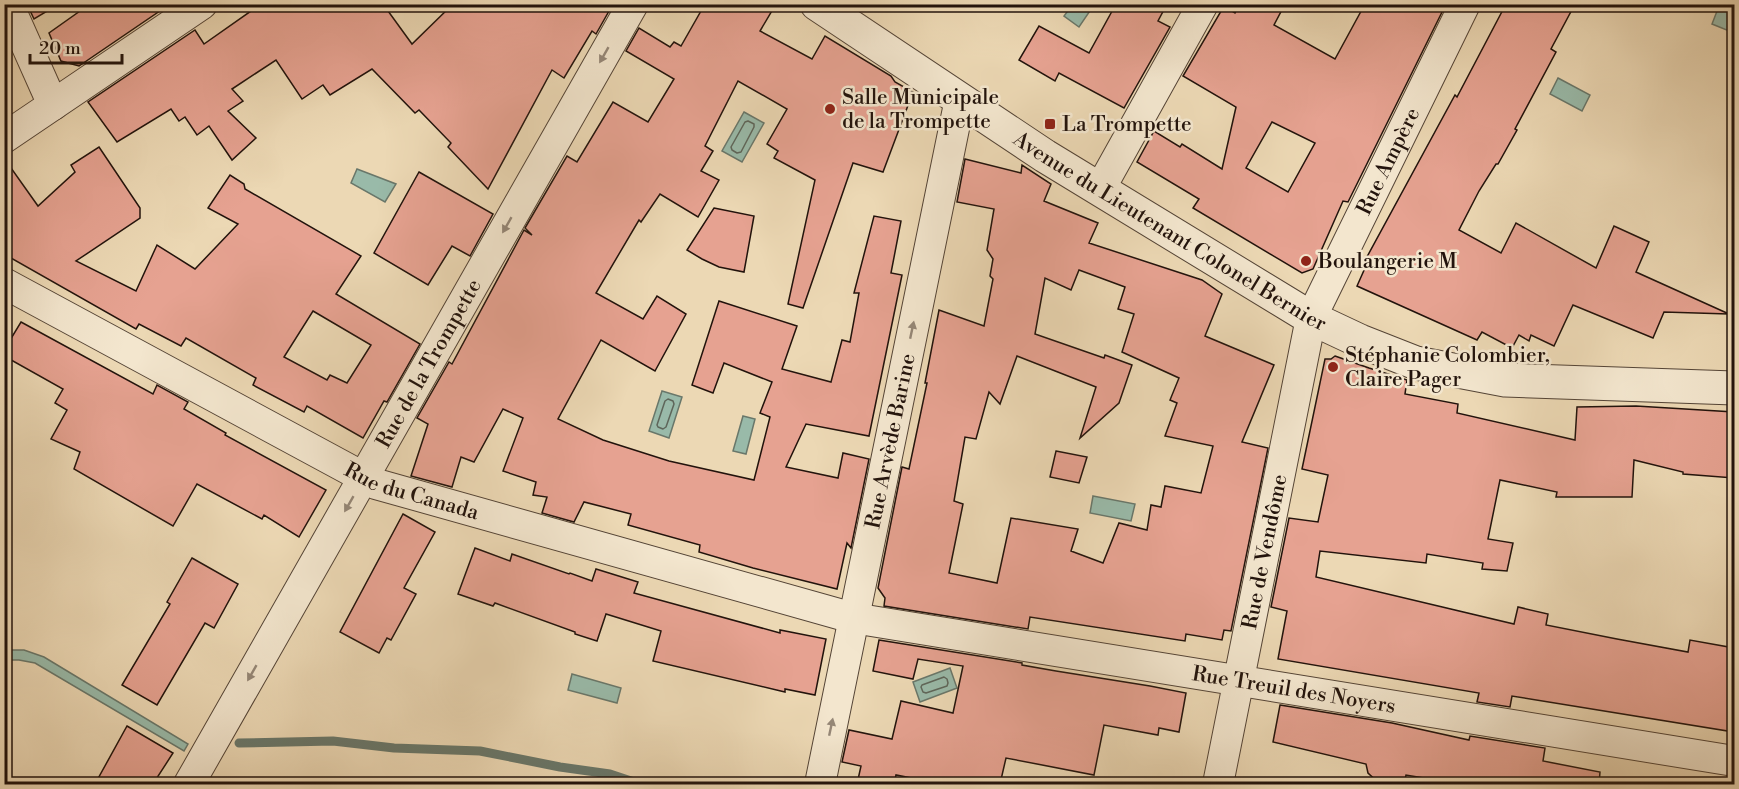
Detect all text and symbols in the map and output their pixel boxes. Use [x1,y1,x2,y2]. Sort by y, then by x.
scale bar [30,27,122,65]
text: 20 m [39,37,81,60]
one-way arrow [599,47,609,64]
place label: Salle Municipale de la Trompette [842,85,999,135]
marker: Salle Municipale de la Trompette [823,102,837,116]
street label: Rue Ampère [1352,104,1426,219]
place label: La Trompette [1062,112,1192,138]
marker: La Trompette [1043,117,1057,131]
street label: Avenue du Lieutenant Colonel Bernier [1007,126,1330,337]
one-way arrow [502,217,512,234]
place label: Boulangerie M [1317,249,1457,275]
marker: Boulangerie M [1299,254,1313,268]
street label: Rue de la Trompette [371,275,488,453]
one-way arrow [908,321,918,340]
place label: Stéphanie Colombier, Claire Pager [1345,343,1550,393]
street label: Rue Arvède Barine [860,351,922,531]
marker: Stéphanie Colombier, Claire Pager [1326,360,1340,374]
street label: Rue du Canada [339,457,482,526]
street label: Rue de Vendôme [1237,472,1294,632]
one-way arrow [343,496,354,512]
street label: Rue Treuil des Noyers [1190,661,1397,720]
one-way arrow [247,665,257,682]
one-way arrow [827,717,836,736]

